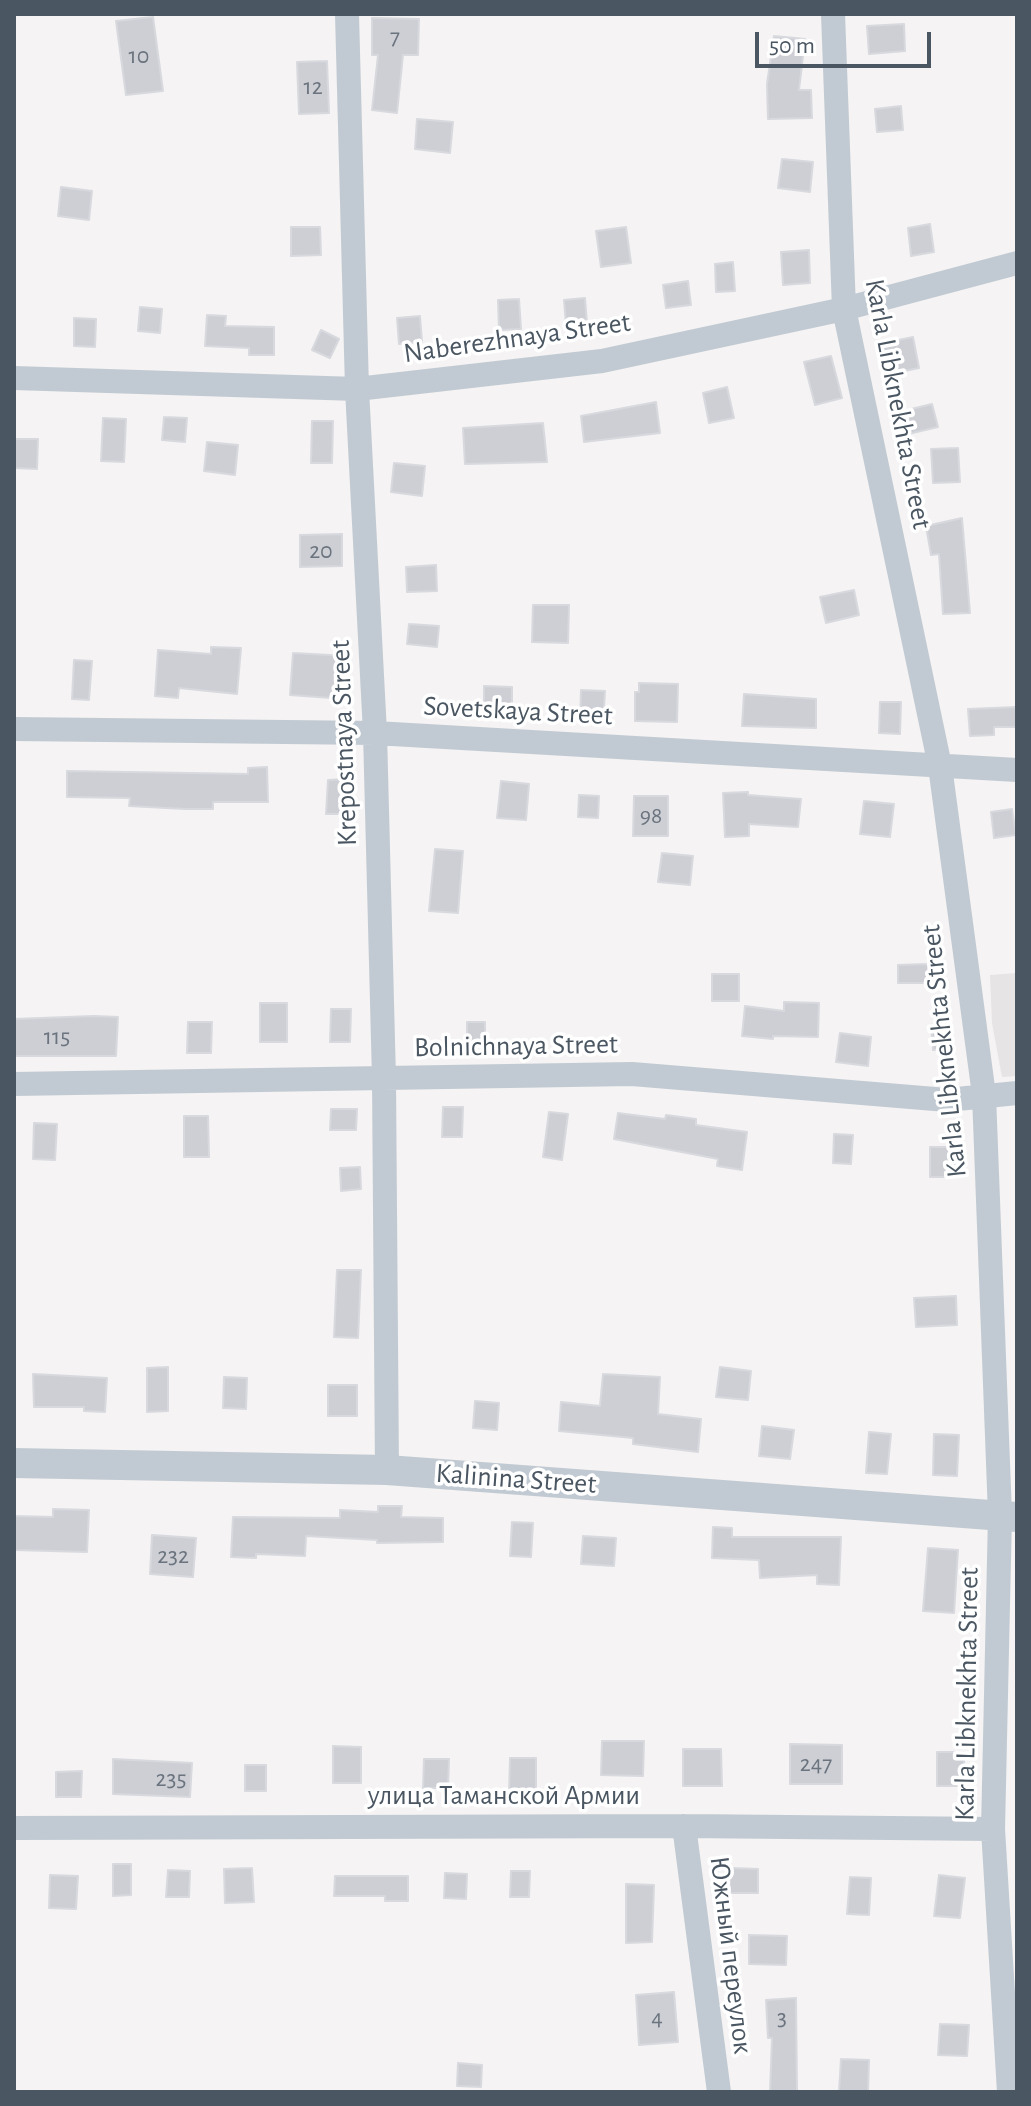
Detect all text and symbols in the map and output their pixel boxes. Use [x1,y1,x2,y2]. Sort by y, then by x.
scale bar [759,16,935,66]
house number: 7 [390,23,400,51]
text: 50 m [769,34,815,58]
house number: 10 [129,42,149,70]
house number: 12 [303,73,323,101]
street label: Karla Libknekhta Street [857,276,939,532]
street label: Naberezhnaya Street [402,305,632,371]
house number: 20 [309,537,333,565]
street label: Krepostnaya Street [324,639,364,847]
street label: Sovetskaya Street [423,689,613,733]
house number: 98 [640,802,662,830]
street label: Karla Libknekhta Street [914,923,974,1179]
house number: 115 [44,1023,70,1051]
street label: Bolnichnaya Street [414,1027,618,1065]
street label: Kalinina Street [435,1457,597,1501]
house number: 232 [157,1542,189,1570]
street label: Karla Libknekhta Street [948,1567,986,1821]
house number: 247 [800,1750,832,1778]
house number: 235 [156,1765,186,1793]
street label: улица Таманской Армии [368,1779,640,1813]
street label: Южный переулок [702,1854,760,2056]
house number: 4 [651,2004,663,2032]
house number: 3 [777,2004,787,2032]

